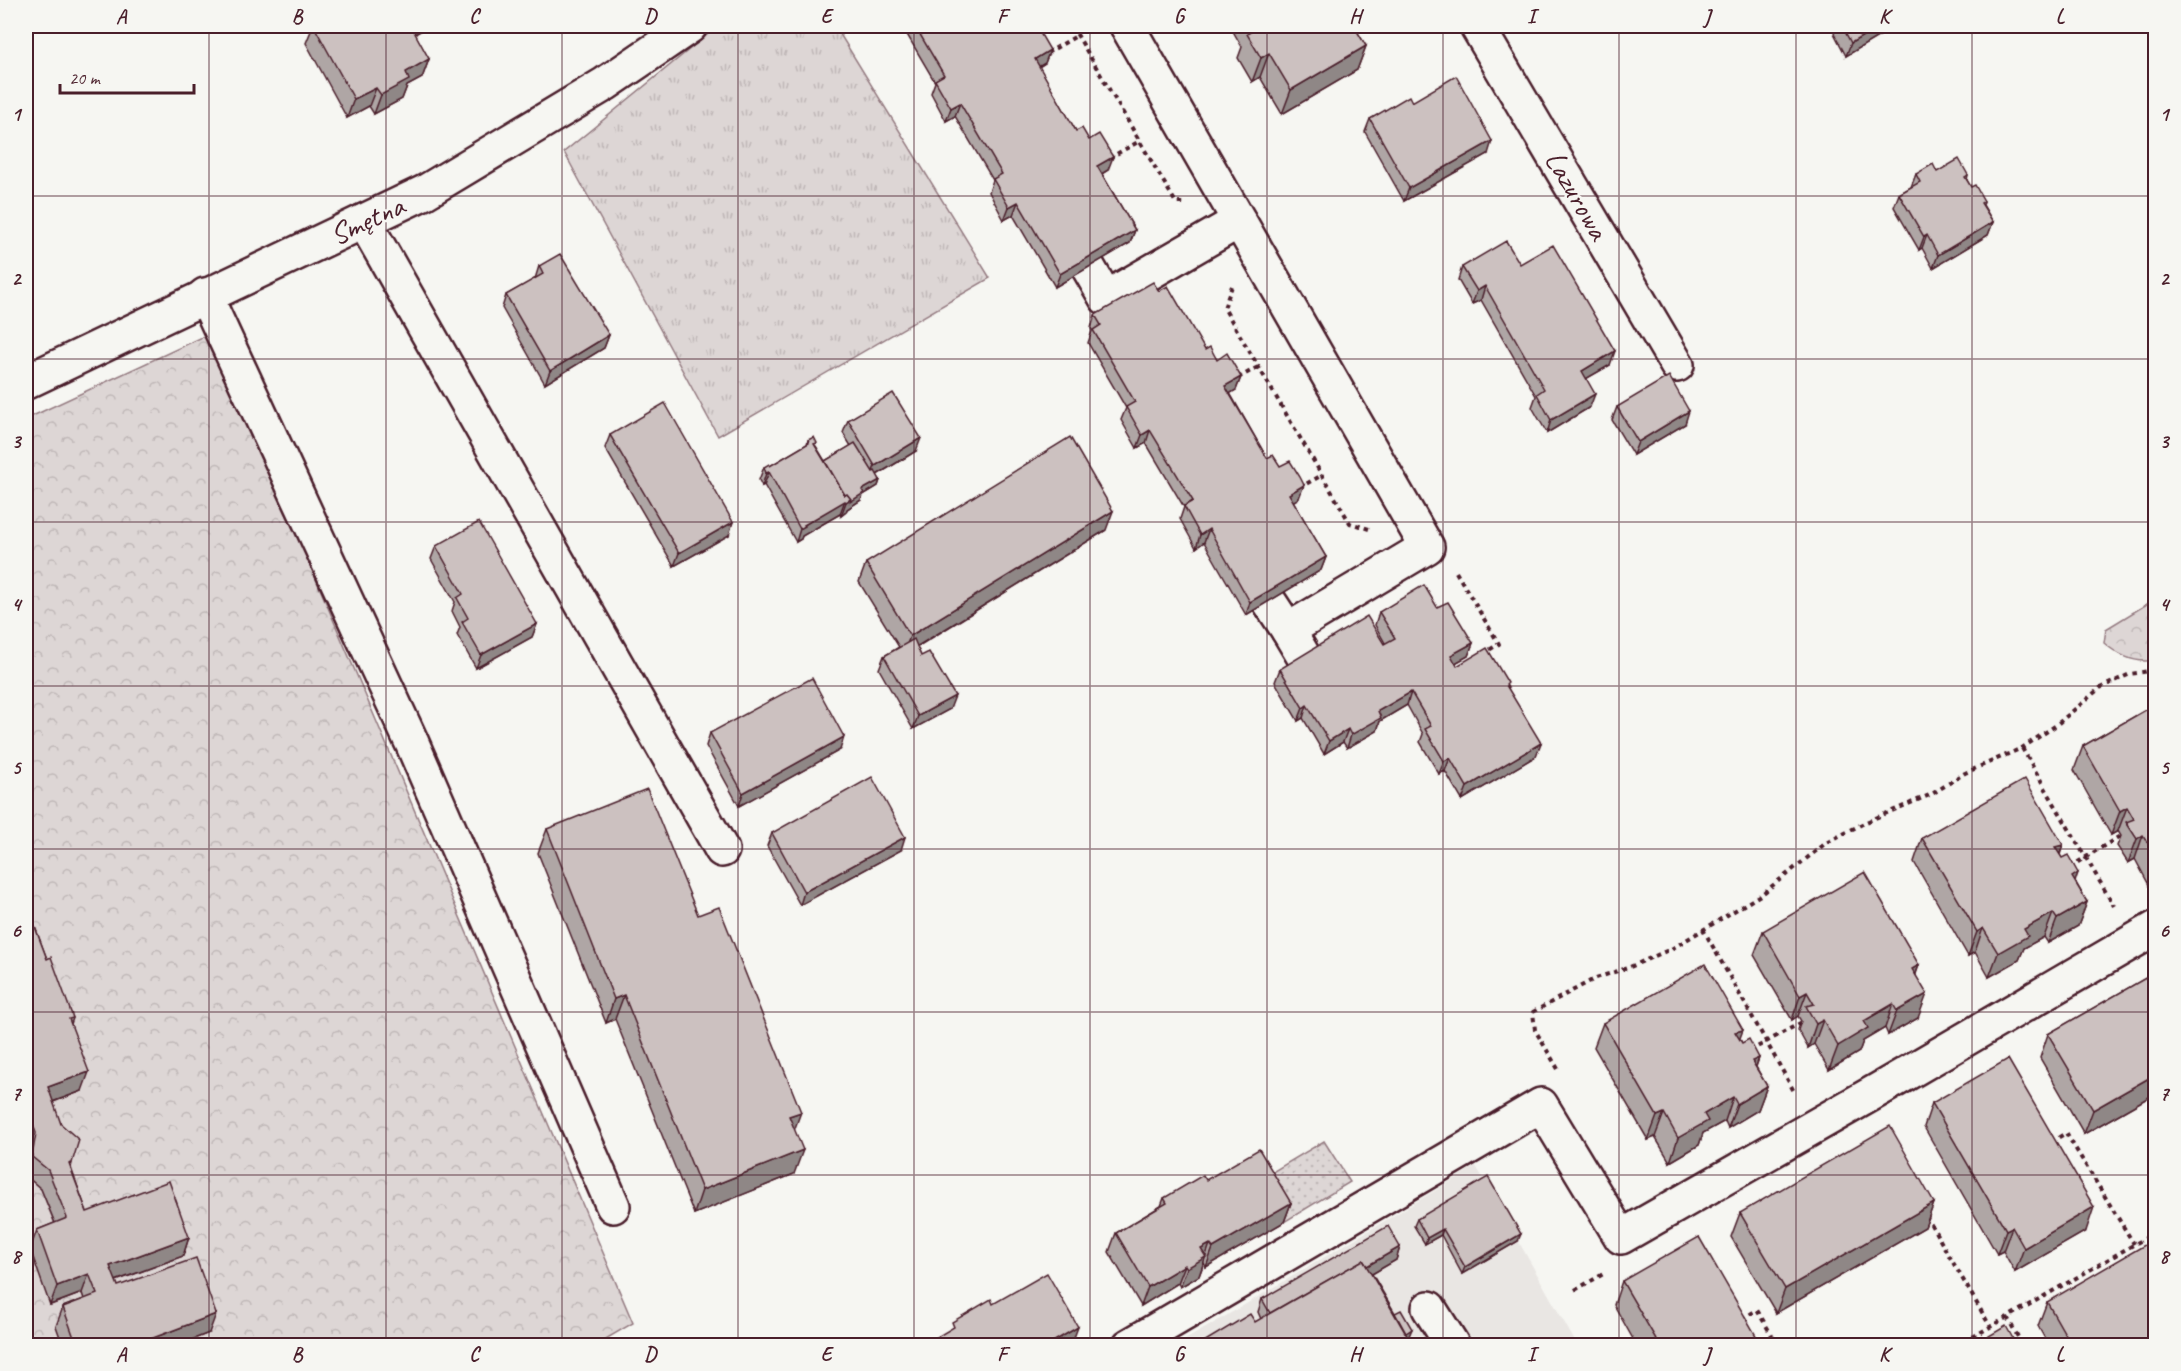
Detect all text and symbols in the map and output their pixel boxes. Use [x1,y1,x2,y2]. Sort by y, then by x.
text: A [116,4,128,29]
text: B [292,4,304,29]
text: C [469,4,481,29]
text: D [644,4,658,29]
text: E [821,4,835,29]
text: F [997,4,1011,29]
text: G [1174,4,1187,29]
text: H [1349,4,1364,29]
text: I [1527,4,1540,29]
text: J [1702,4,1714,29]
text: K [1879,4,1893,29]
text: L [2056,4,2066,29]
scale bar [60,57,194,95]
text: 20 m [69,67,102,89]
text: 1 [12,102,23,127]
text: 1 [2160,102,2171,127]
street label: Lazurowa [1536,144,1619,248]
street label: Smętna [324,186,412,254]
text: 2 [12,266,23,291]
text: 2 [2160,266,2171,291]
text: 3 [12,429,23,454]
text: 3 [2160,429,2171,454]
text: 4 [12,592,24,617]
text: 4 [2160,592,2172,617]
text: 5 [12,755,23,780]
text: 5 [2160,755,2171,780]
text: 6 [11,918,22,943]
text: 6 [2159,918,2170,943]
text: 7 [12,1081,23,1106]
text: 7 [2160,1081,2171,1106]
text: 8 [12,1244,24,1269]
text: 8 [2160,1244,2172,1269]
text: A [116,1342,128,1367]
text: B [292,1342,304,1367]
text: C [469,1342,481,1367]
text: D [644,1342,658,1367]
text: E [821,1342,835,1367]
text: F [997,1342,1011,1367]
text: G [1174,1342,1187,1367]
text: H [1349,1342,1364,1367]
text: I [1527,1342,1540,1367]
text: J [1702,1342,1714,1367]
text: K [1879,1342,1893,1367]
text: L [2056,1342,2066,1367]

